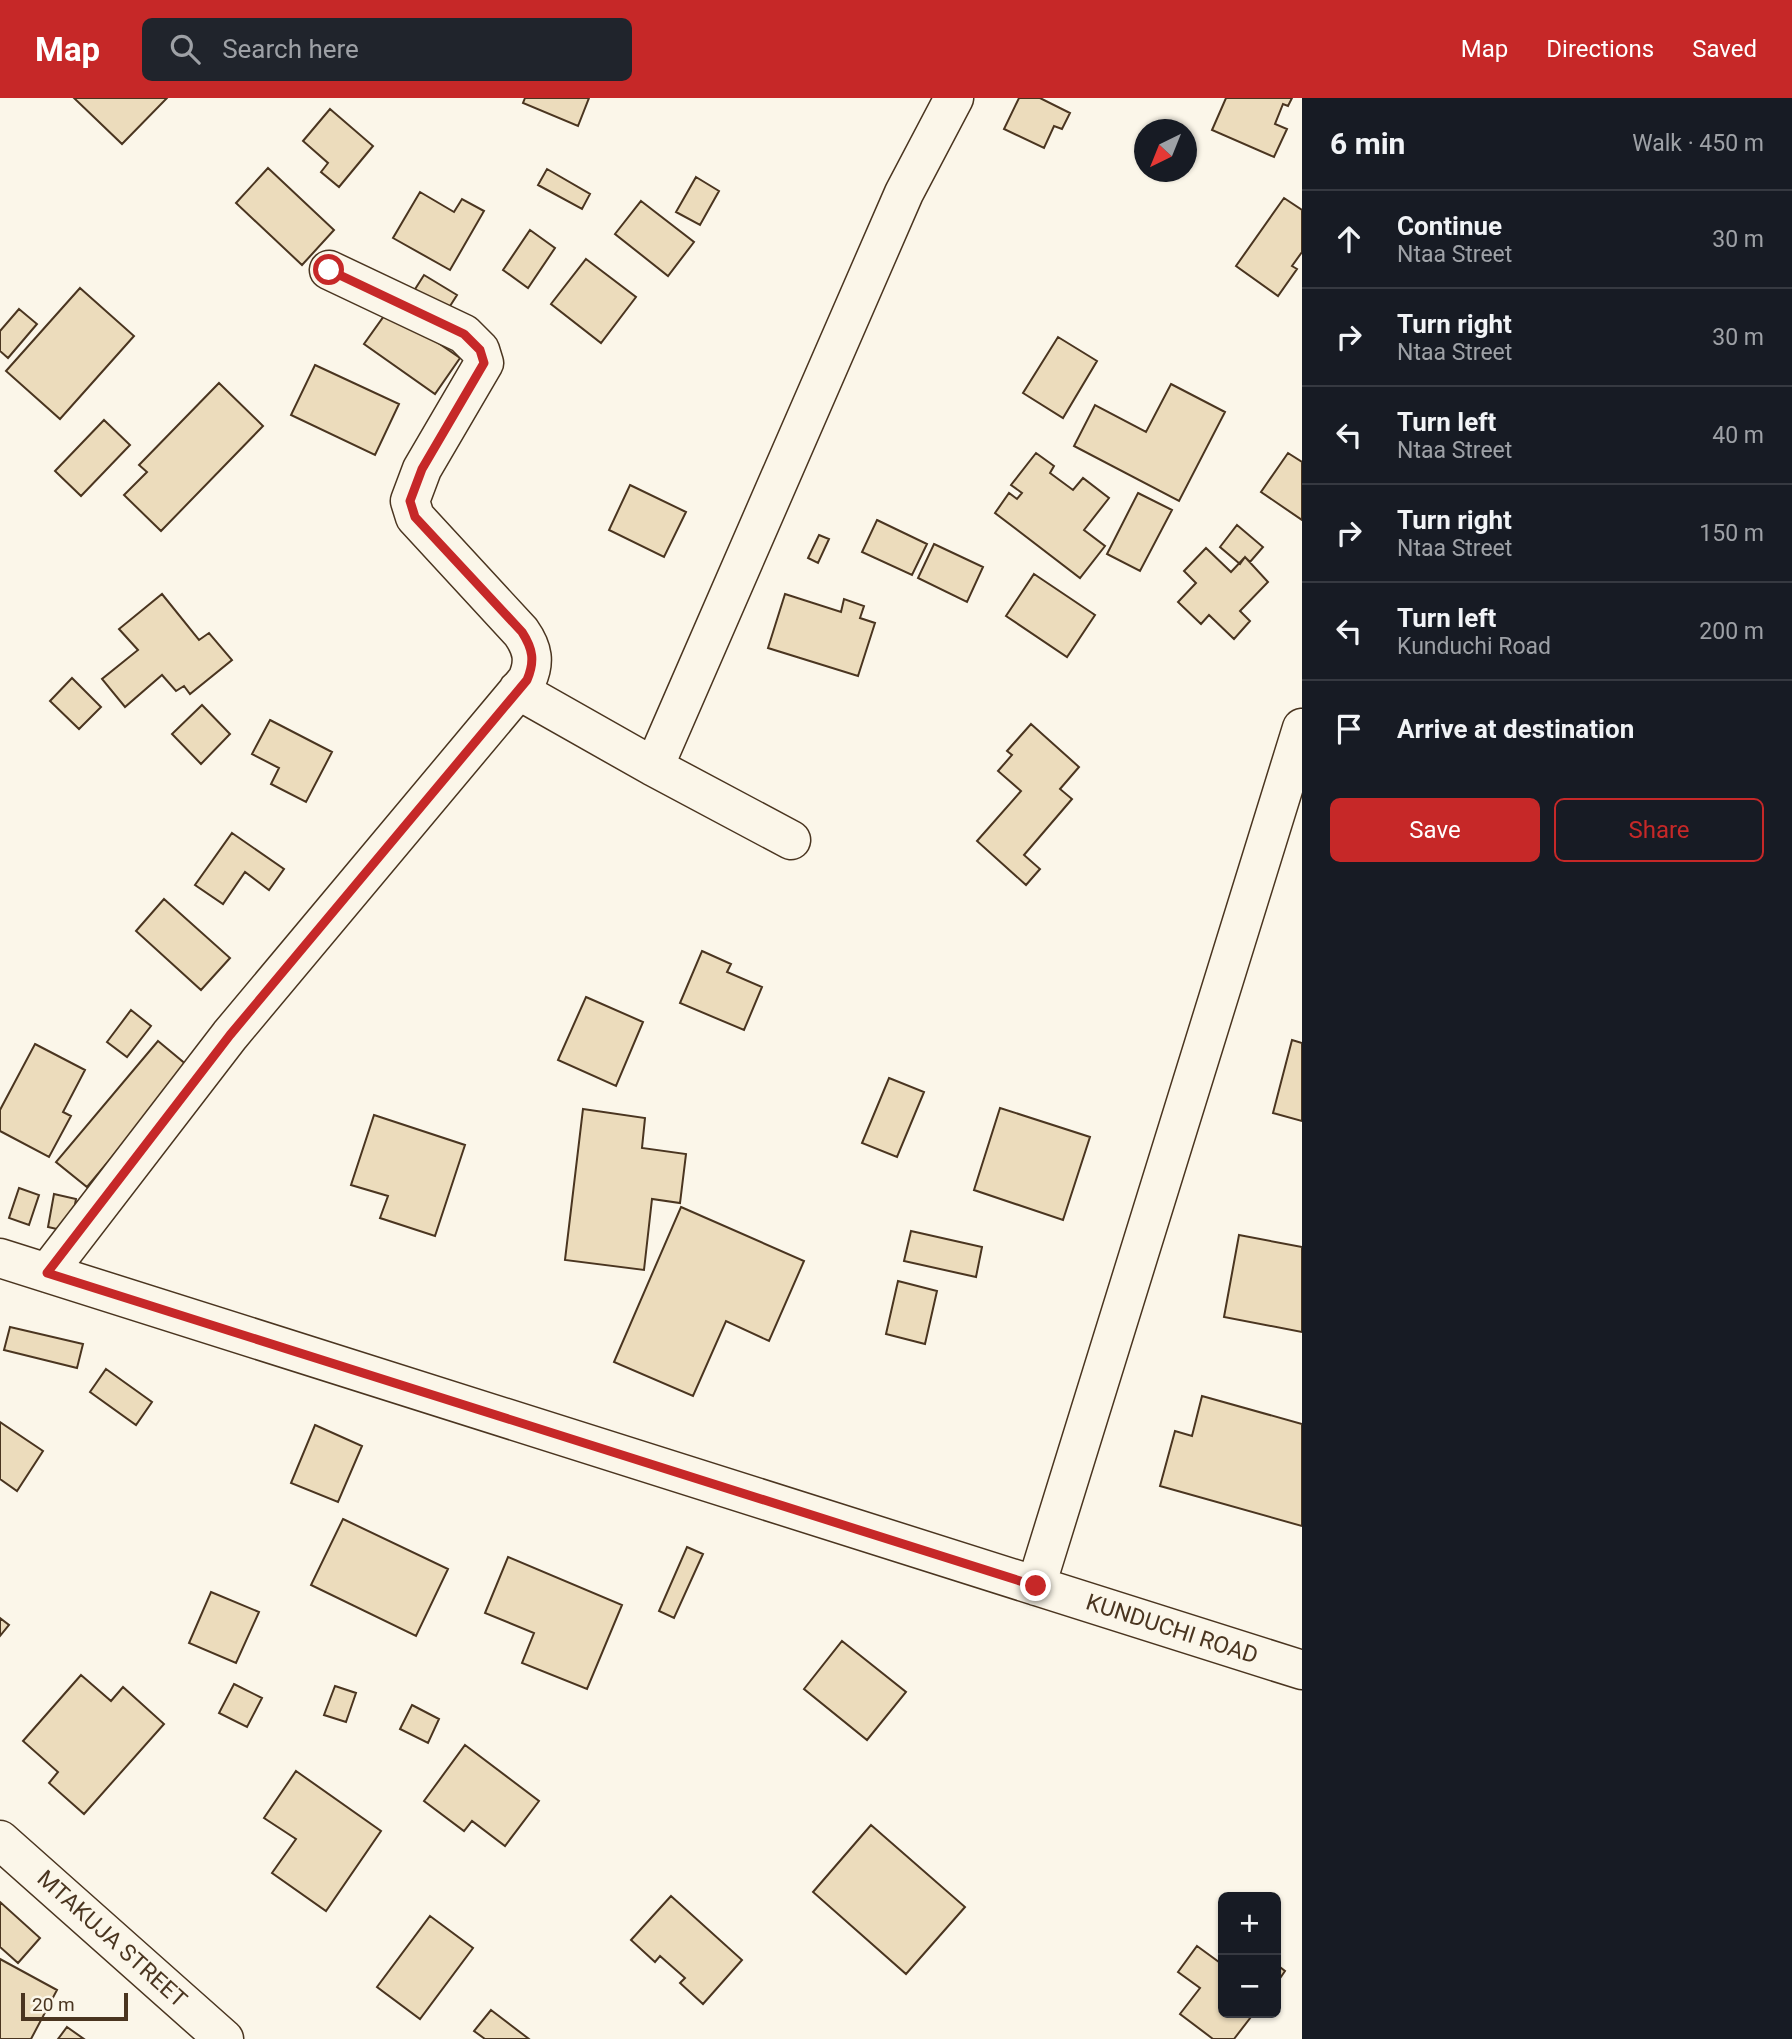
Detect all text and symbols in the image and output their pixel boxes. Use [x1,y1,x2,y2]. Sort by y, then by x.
search box [142,18,632,81]
text: Map [35,30,100,69]
icon: search [166,30,204,68]
text: Search here [222,34,359,64]
text: Map [1461,35,1508,63]
text: Directions [1546,35,1654,63]
text: Saved [1692,35,1757,63]
north arrow [1134,119,1197,182]
text: 6 min [1330,126,1405,161]
text: Walk · 450 m [1632,130,1764,157]
text: Continue [1397,211,1502,241]
icon: ahead [1330,220,1368,258]
text: 30 m [1712,226,1764,253]
text: Ntaa Street [1397,241,1512,268]
route start [313,254,344,285]
text: Turn right [1397,309,1512,339]
icon: right [1330,318,1368,356]
text: 30 m [1712,324,1764,351]
text: Ntaa Street [1397,339,1512,366]
text: Turn left [1397,407,1496,437]
icon: left [1330,416,1368,454]
text: 40 m [1712,422,1764,449]
text: Ntaa Street [1397,437,1512,464]
text: Turn right [1397,505,1512,535]
icon: right [1330,514,1368,552]
text: 150 m [1699,520,1764,547]
text: Ntaa Street [1397,535,1512,562]
text: Turn left [1397,603,1496,633]
icon: left [1330,612,1368,650]
text: 200 m [1699,618,1764,645]
text: Kunduchi Road [1397,633,1551,660]
icon: arrive [1330,710,1368,748]
text: Arrive at destination [1397,714,1634,744]
button: Save [1330,798,1540,862]
button: Share [1554,798,1764,862]
route end [1020,1570,1051,1601]
street label: KUNDUCHI ROAD [1083,1589,1261,1669]
street label: MTAKUJA STREET [32,1865,192,2013]
map controls [1218,1892,1281,2018]
button: + [1218,1892,1281,1955]
button: − [1218,1955,1281,2018]
scale bar [21,1990,128,2022]
text: 20 m [32,1993,75,2016]

